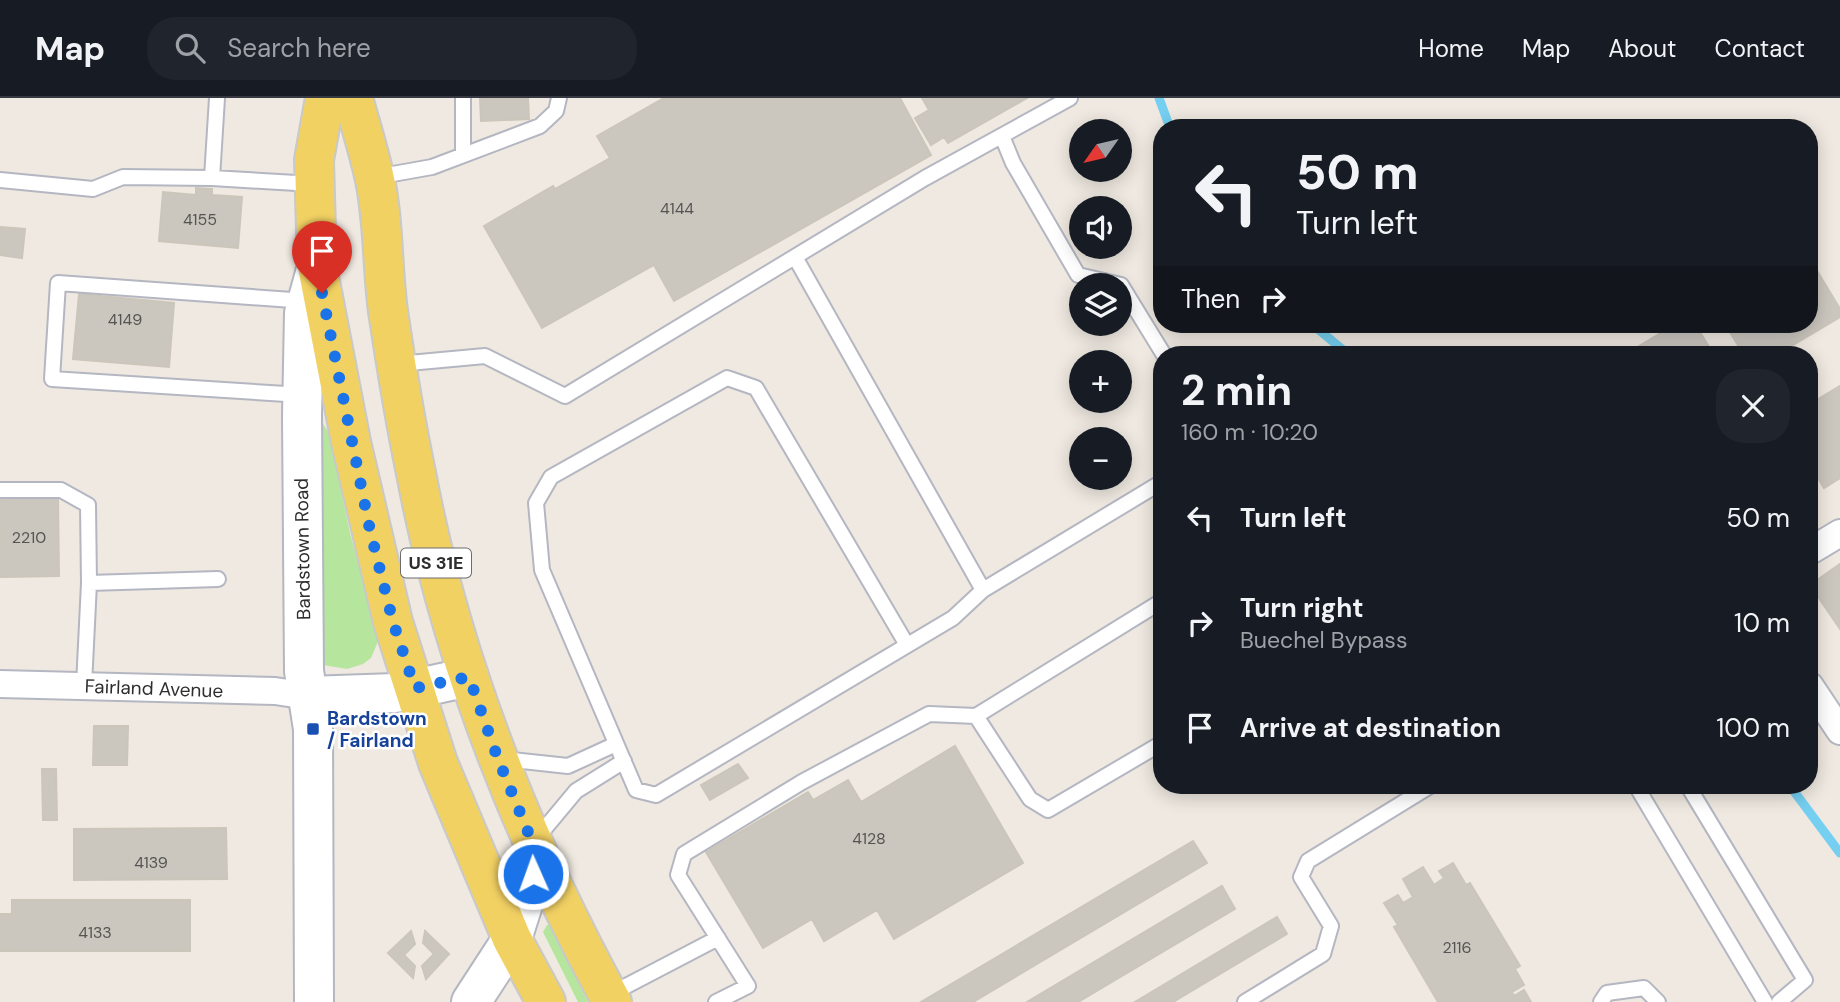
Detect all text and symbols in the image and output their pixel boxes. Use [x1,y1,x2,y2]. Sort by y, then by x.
search box [147,17,637,80]
text: Map [35,27,105,70]
icon: search [171,29,209,67]
text: Search here [227,31,371,65]
text: Home [1418,33,1484,64]
text: Map [1522,33,1570,64]
text: About [1608,33,1677,64]
text: Contact [1715,33,1805,64]
north arrow [1069,119,1132,182]
map controls [1069,119,1132,490]
text: 50 m [1296,140,1419,204]
icon: left [1181,147,1272,238]
button: sound [1069,196,1132,259]
house number: 4144 [660,198,694,219]
text: Turn left [1296,202,1418,244]
house number: 4155 [183,209,217,230]
pin [292,221,352,293]
icon: arrive [303,232,341,270]
button: layers [1069,273,1132,336]
icon: right [1254,280,1292,318]
text: Then [1181,282,1240,316]
house number: 4149 [108,309,142,330]
button: + [1069,350,1132,413]
text: 2 min [1181,363,1292,418]
button: close [1716,369,1790,443]
text: 160 m · 10:20 [1181,417,1318,447]
button: − [1069,427,1132,490]
street label: Bardstown Road [289,478,316,620]
icon: left [1181,499,1219,537]
text: Turn left [1240,501,1347,535]
text: 50 m [1726,501,1790,535]
house number: 2210 [12,527,46,548]
road number: US 31E [401,548,471,578]
text: Turn right [1240,591,1364,625]
icon: right [1181,604,1219,642]
text: 10 m [1734,606,1790,640]
text: Buechel Bypass [1240,625,1407,655]
street label: Fairland Avenue [84,674,224,703]
place label: Bardstown / Fairland [327,706,427,753]
icon: arrive [1181,709,1219,747]
text: Arrive at destination [1240,711,1501,745]
text: 100 m [1716,711,1790,745]
marker: Bardstown / Fairland [305,721,321,737]
house number: 4128 [852,828,886,849]
position arrow [496,837,570,911]
house number: 4139 [134,852,168,873]
house number: 4133 [78,922,112,943]
house number: 2116 [1442,937,1472,958]

